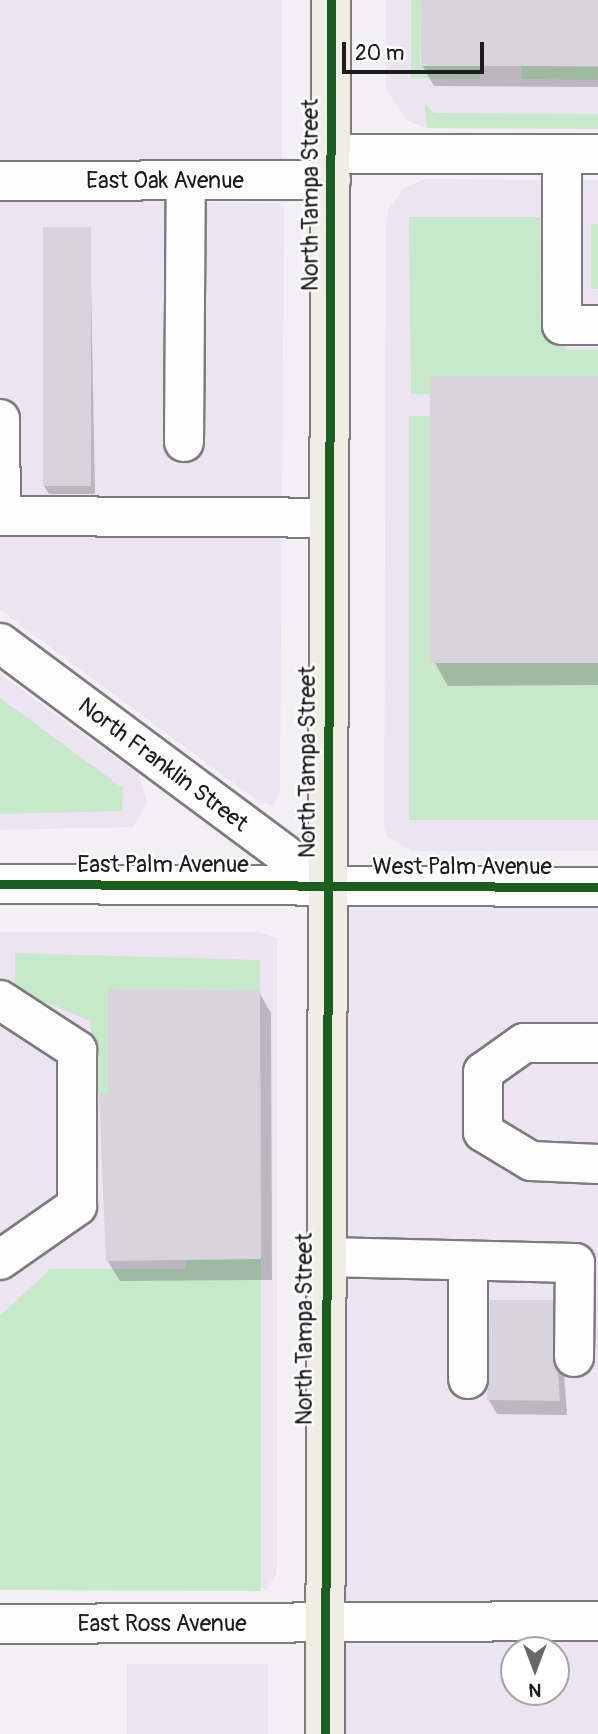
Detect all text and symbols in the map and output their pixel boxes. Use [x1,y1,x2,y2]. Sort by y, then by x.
scale bar [346,28,488,72]
text: 20 m [355,40,404,67]
street label: North Tampa Street [297,99,325,291]
street label: East Oak Avenue [86,167,244,195]
street label: North Tampa Street [294,666,322,858]
street label: North Franklin Street [73,692,253,838]
street label: East Palm Avenue [77,851,249,879]
street label: West Palm Avenue [372,853,552,881]
street label: North Tampa Street [291,1233,319,1425]
street label: East Ross Avenue [77,1610,247,1638]
north arrow [500,1636,570,1706]
text: N [529,1678,541,1702]

